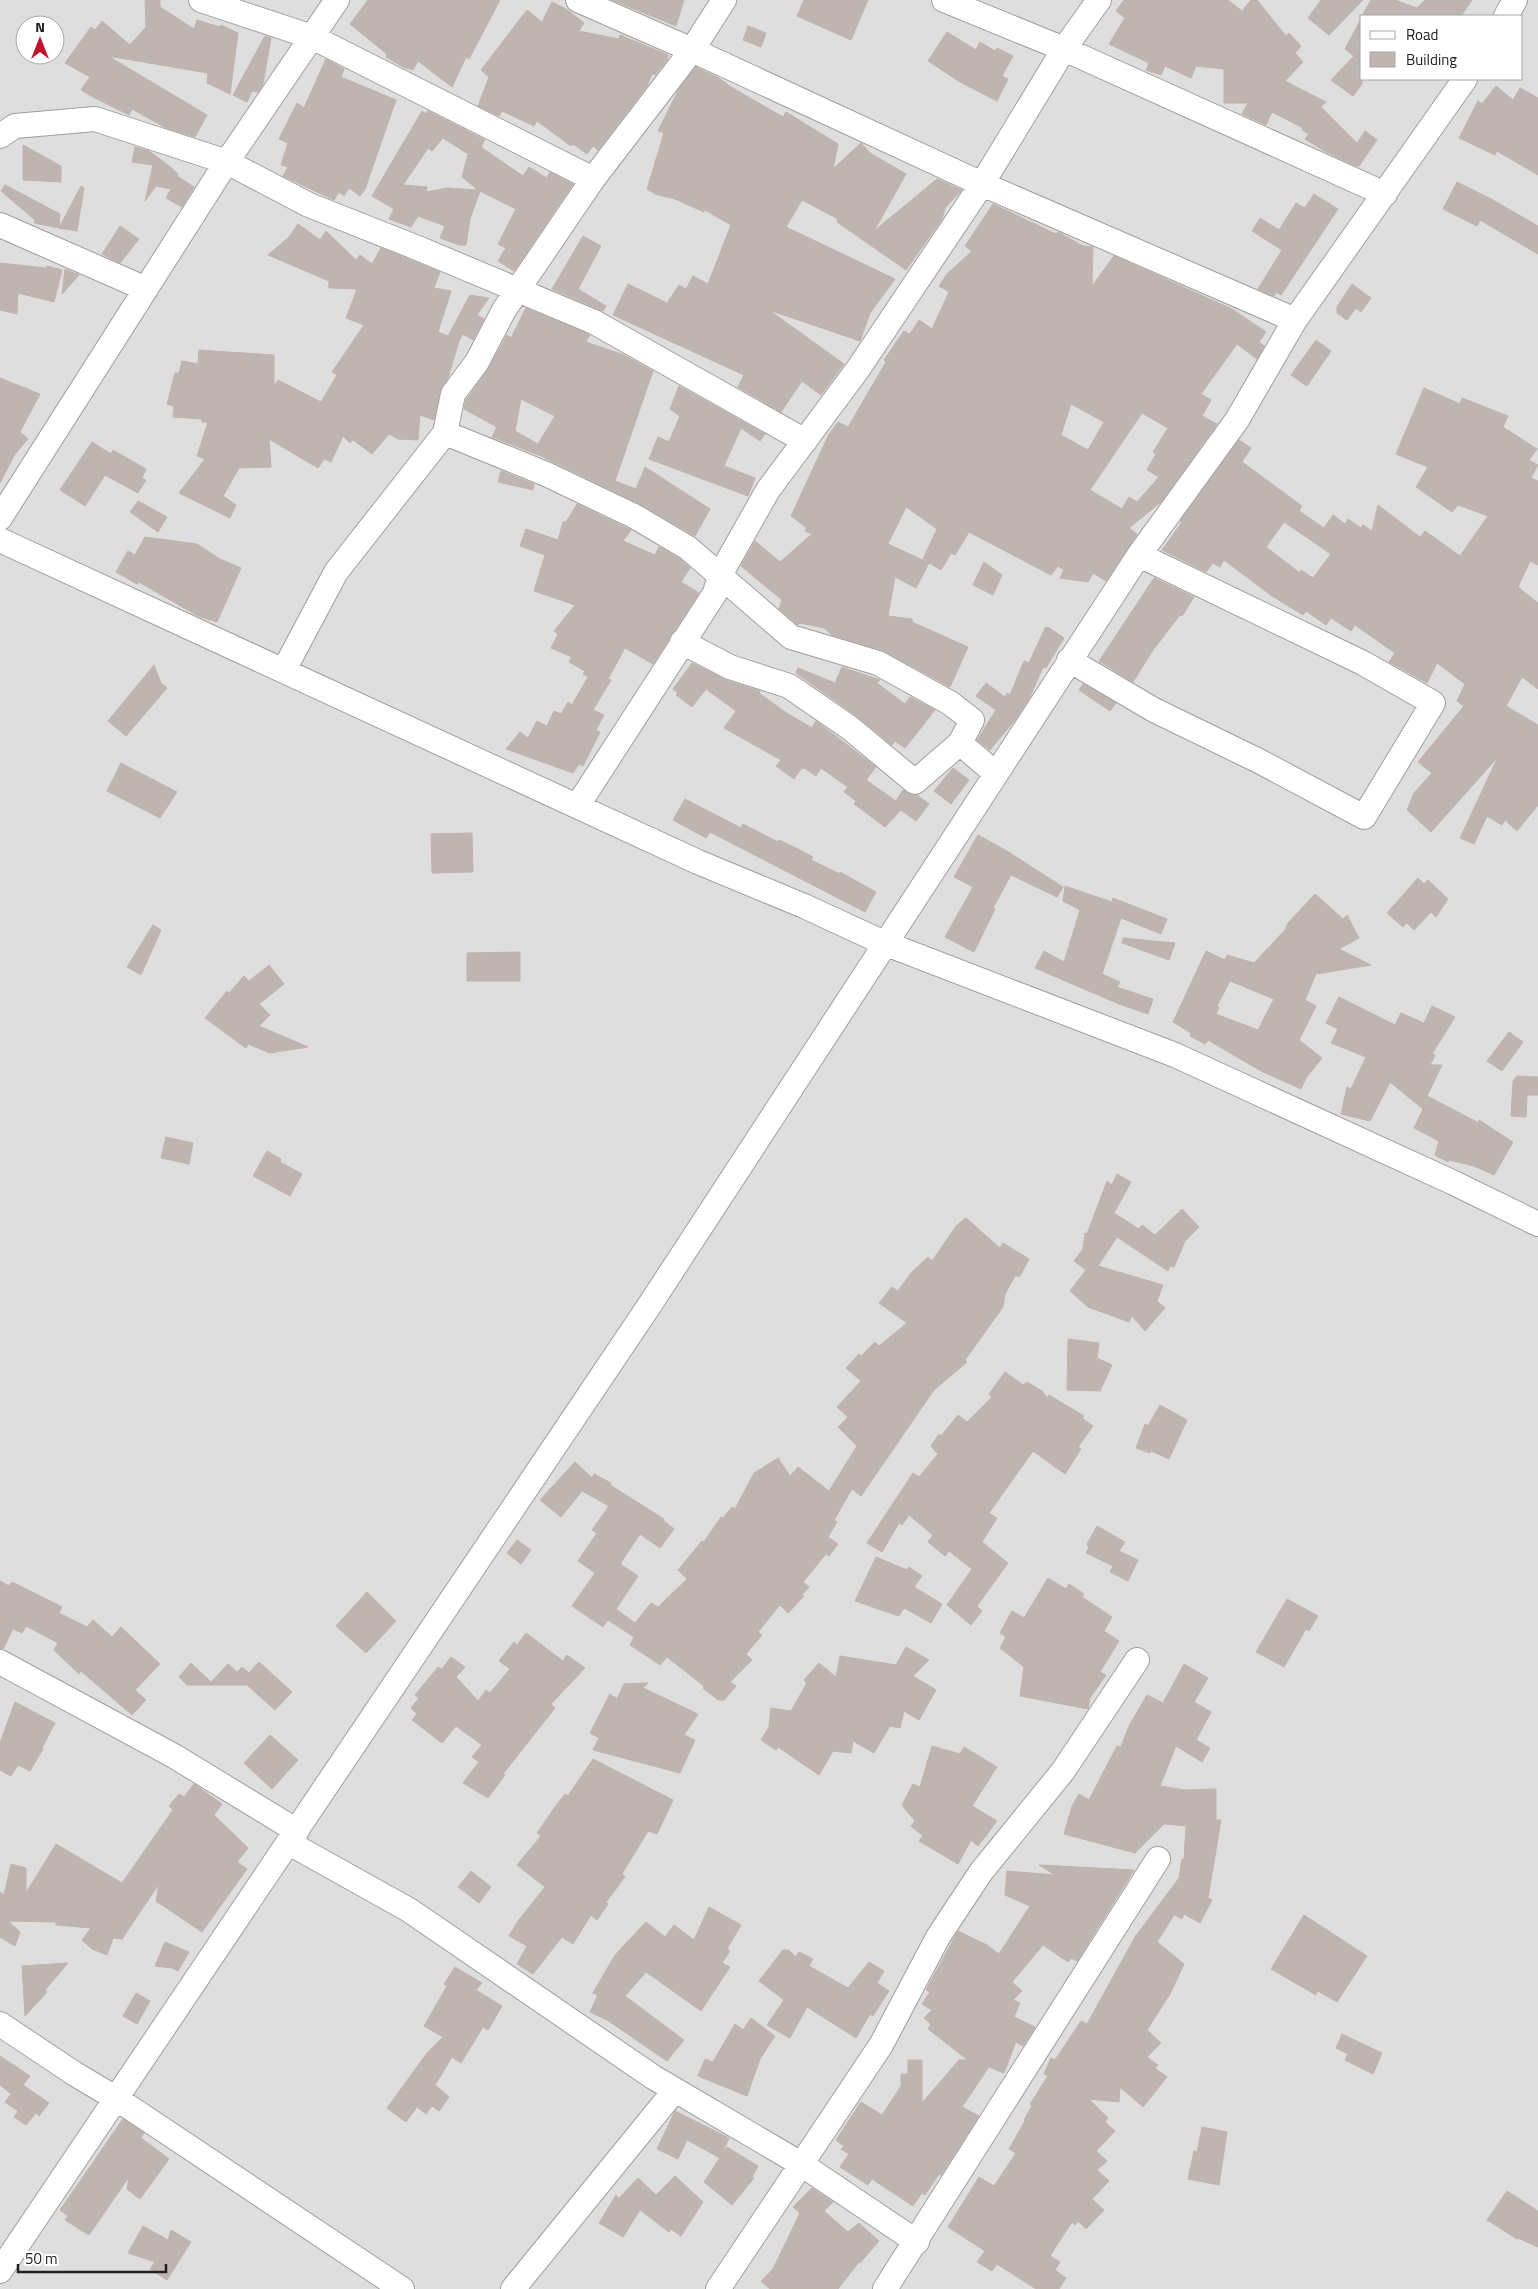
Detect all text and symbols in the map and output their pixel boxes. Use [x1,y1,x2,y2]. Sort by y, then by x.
north arrow [15,15,65,65]
legend [1360,15,1523,80]
text: N [35,16,45,37]
text: Road [1406,23,1438,46]
text: Building [1406,48,1457,71]
scale bar [18,2242,165,2274]
text: 50 m [25,2247,58,2270]

